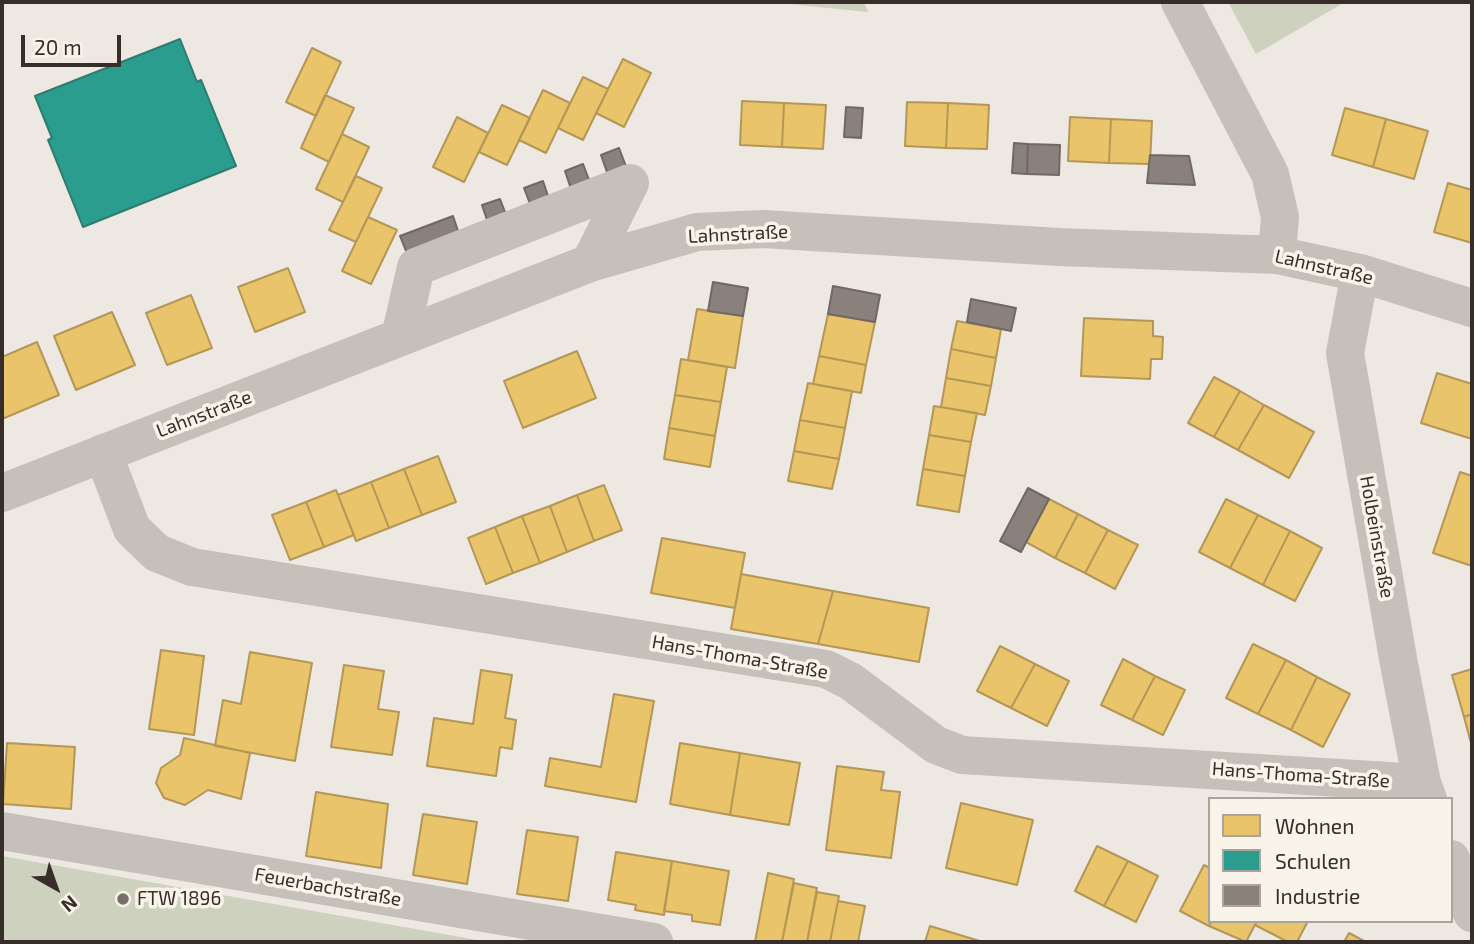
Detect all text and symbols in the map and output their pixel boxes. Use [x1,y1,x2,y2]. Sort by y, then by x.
scale bar [24,21,124,65]
text: 20 m [34,34,82,59]
street label: Lahnstraße [687,220,789,248]
street label: Lahnstraße [1273,245,1375,289]
street label: Lahnstraße [153,385,255,443]
street label: Holbeinstraße [1355,474,1399,600]
street label: Hans-Thoma-Straße [650,630,830,684]
street label: Hans-Thoma-Straße [1211,757,1391,793]
legend [1208,797,1453,923]
text: Wohnen [1275,813,1354,838]
text: Schulen [1275,848,1351,873]
north arrow [21,853,91,923]
street label: Feuerbachstraße [253,863,403,911]
text: Industrie [1275,883,1360,908]
place label: FTW 1896 [137,888,221,910]
text: N [57,891,82,918]
marker: FTW 1896 [115,891,131,907]

